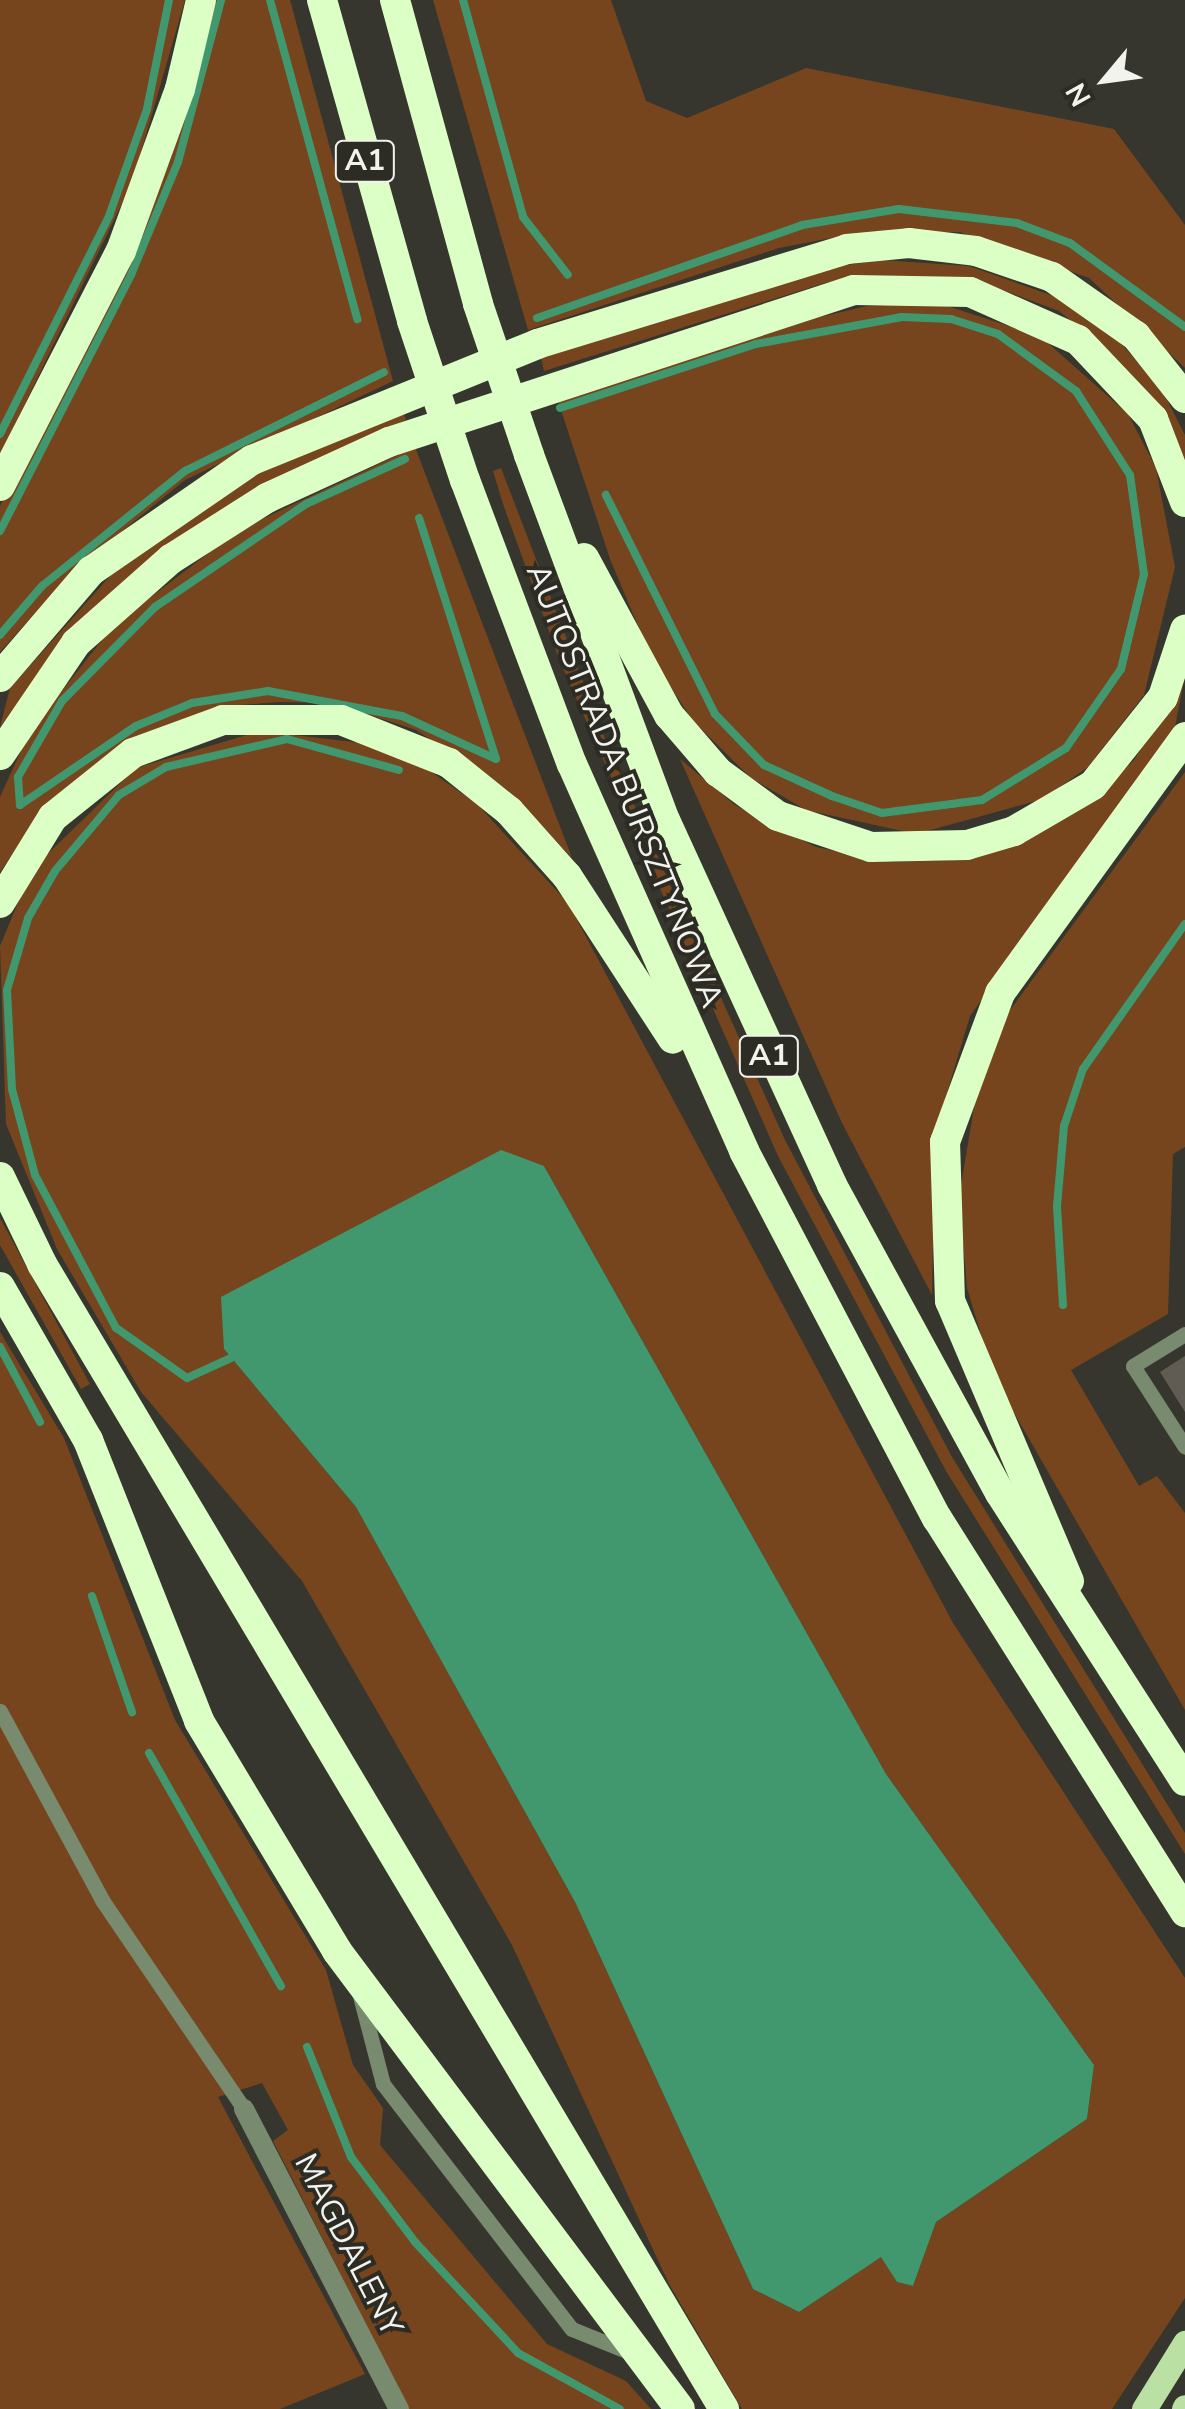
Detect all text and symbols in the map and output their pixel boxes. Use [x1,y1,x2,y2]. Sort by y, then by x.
north arrow [1055,30,1155,130]
text: N [1057,76,1100,113]
road number: A1 [332,136,398,186]
street label: AUTOSTRADA BURSZTYNOWA [517,559,731,1013]
road number: A1 [736,1031,802,1081]
street label: MAGDALENY [286,2148,410,2342]

